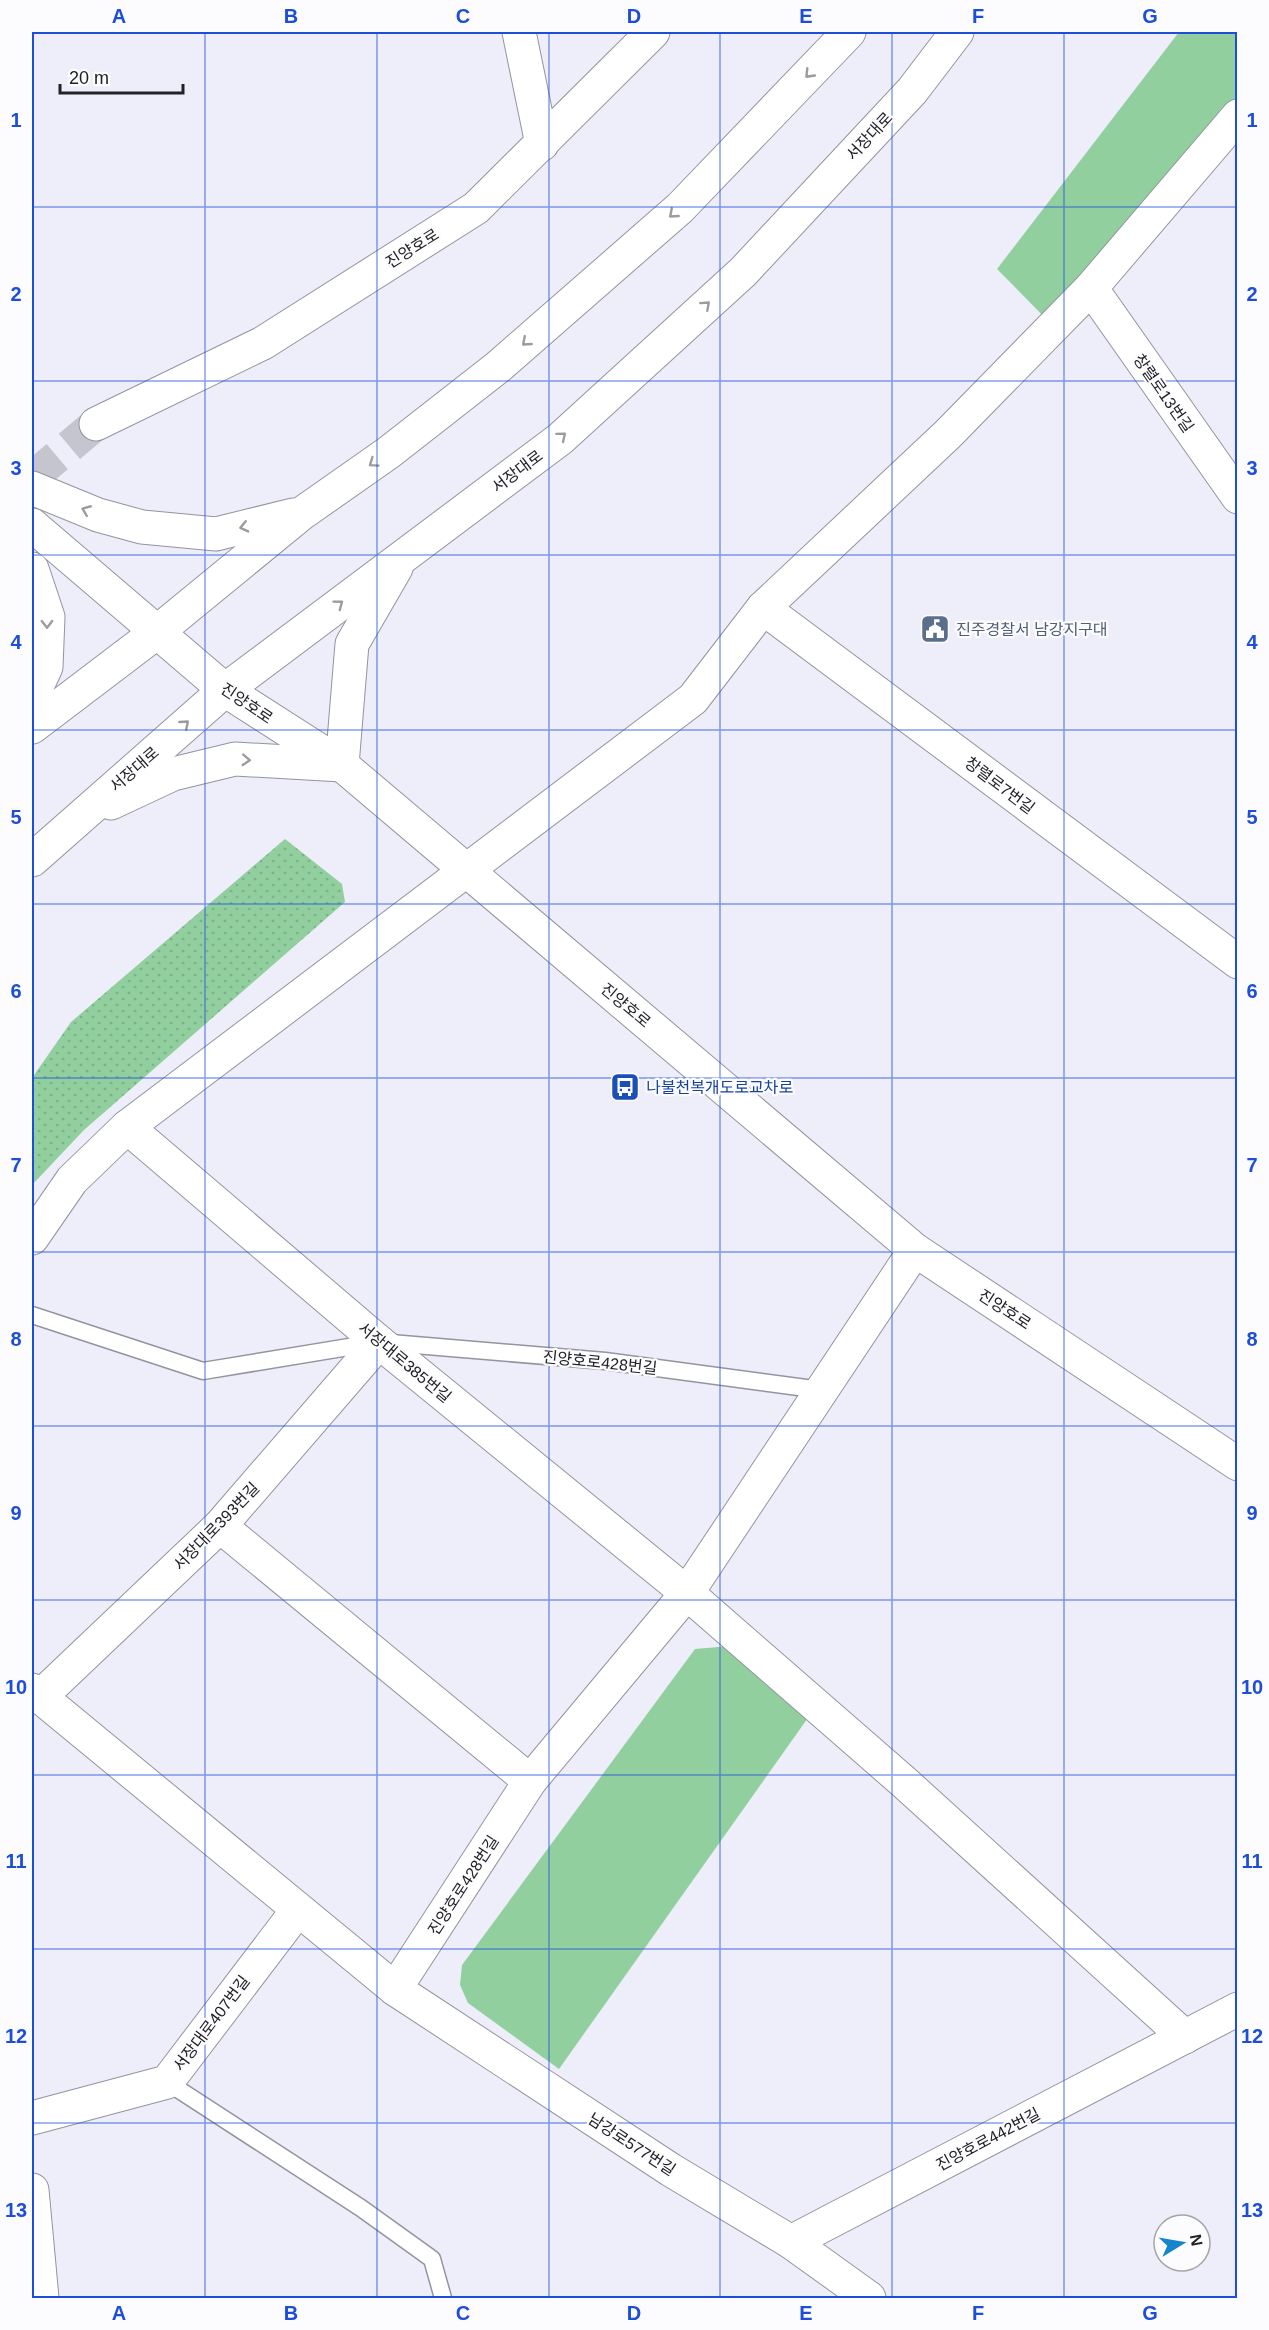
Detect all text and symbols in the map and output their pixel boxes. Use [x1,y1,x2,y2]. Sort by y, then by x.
text: A [112,5,126,27]
text: B [284,5,298,27]
text: C [456,5,470,27]
text: D [627,5,641,27]
text: E [799,5,813,27]
text: F [972,5,984,27]
text: G [1142,5,1158,27]
scale bar [60,57,183,95]
one-way arrow [805,67,816,78]
text: 20 m [69,68,109,88]
text: 1 [10,109,22,131]
street label: 서장대로 [843,109,896,164]
text: 1 [1246,109,1258,131]
one-way arrow [669,207,680,218]
street label: 진양호로 [383,225,442,271]
text: 2 [10,283,22,305]
text: 2 [1246,283,1258,305]
one-way arrow [699,301,710,312]
one-way arrow [522,335,533,346]
street label: 창렬로13번길 [1130,351,1197,436]
one-way arrow [555,433,566,444]
street label: 서장대로 [489,447,546,496]
one-way arrow [369,456,380,467]
text: 3 [10,457,22,479]
text: 3 [1246,457,1258,479]
one-way arrow [82,505,93,517]
one-way arrow [240,520,250,533]
one-way arrow [332,600,343,611]
public building icon: 진주경찰서 남강지구대 [919,613,951,645]
one-way arrow [41,620,53,629]
place label: 진주경찰서 남강지구대 [956,621,1108,638]
text: 4 [10,631,22,653]
text: 4 [1246,631,1258,653]
street label: 진양호로 [218,680,276,727]
one-way arrow [178,720,189,731]
street label: 서장대로 [107,743,162,795]
one-way arrow [242,753,251,766]
street label: 창렬로7번길 [962,754,1038,817]
text: 5 [10,806,22,828]
text: 5 [1246,806,1258,828]
text: 6 [10,980,22,1002]
street label: 진양호로 [598,980,654,1031]
text: 6 [1246,980,1258,1002]
bus stop icon: 나불천복개도로교차로 [609,1071,641,1103]
place label: 나불천복개도로교차로 [646,1079,793,1096]
text: 7 [10,1154,22,1176]
text: 7 [1246,1154,1258,1176]
street label: 진양호로 [975,1286,1034,1333]
street label: 서장대로385번길 [355,1319,454,1406]
text: 8 [10,1328,22,1350]
text: 8 [1246,1328,1258,1350]
street label: 진양호로428번길 [542,1348,658,1377]
street label: 서장대로393번길 [170,1479,262,1574]
text: 9 [10,1502,22,1524]
text: 9 [1246,1502,1258,1524]
text: 10 [5,1676,27,1698]
text: 10 [1241,1676,1263,1698]
street label: 진양호로428번길 [425,1832,502,1938]
text: 11 [5,1850,27,1872]
text: 11 [1241,1850,1263,1872]
street label: 서장대로407번길 [170,1972,253,2074]
text: 12 [5,2025,27,2047]
text: 12 [1241,2025,1263,2047]
street label: 진양호로442번길 [933,2105,1043,2174]
street label: 남강로577번길 [585,2110,678,2179]
text: 13 [5,2199,27,2221]
text: 13 [1241,2199,1263,2221]
north arrow [1152,2213,1212,2273]
text: N [1187,2233,1206,2248]
text: A [112,2302,126,2324]
text: B [284,2302,298,2324]
text: C [456,2302,470,2324]
text: D [627,2302,641,2324]
text: E [799,2302,813,2324]
text: F [972,2302,984,2324]
text: G [1142,2302,1158,2324]

